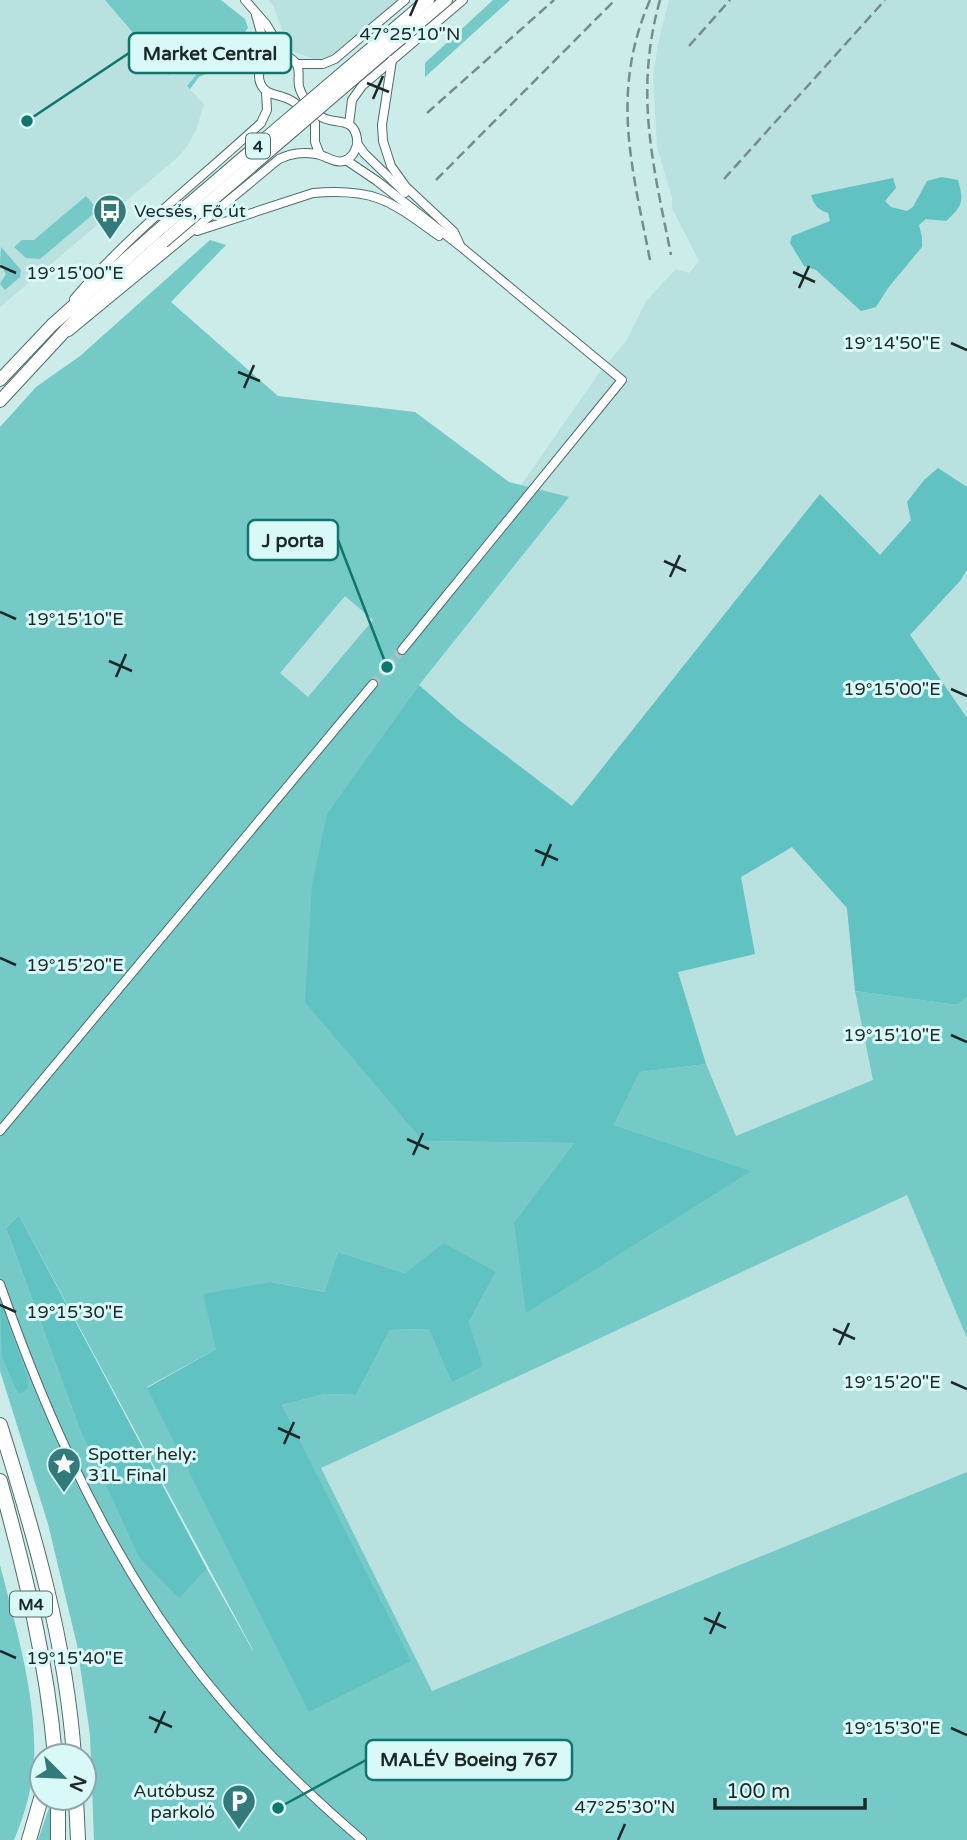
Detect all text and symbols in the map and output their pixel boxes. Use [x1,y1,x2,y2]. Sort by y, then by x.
text: 47°25'10"N [360,23,460,45]
callout: Market Central [129,33,291,73]
text: Market Central [143,43,277,65]
road number: 4 [246,134,270,158]
bus stop icon: Vecsés, Fő út [91,192,129,241]
place label: Vecsés, Fő út [134,200,246,222]
text: 19°15'00"E [26,262,124,284]
text: 19°14'50"E [843,332,941,354]
callout: J porta [248,520,338,560]
text: J porta [261,530,324,553]
text: 19°15'10"E [26,608,124,630]
text: 19°15'00"E [843,678,941,700]
text: 19°15'20"E [26,954,124,976]
text: 19°15'10"E [843,1024,941,1046]
text: 19°15'30"E [26,1301,124,1323]
text: 19°15'20"E [843,1371,941,1393]
place label: Spotter hely: 31L Final [88,1443,197,1486]
place icon: Spotter hely: 31L Final [45,1445,83,1494]
road number: M4 [10,1592,52,1616]
text: 19°15'40"E [26,1647,124,1669]
text: 19°15'30"E [843,1717,941,1739]
callout: MALÉV Boeing 767 [366,1740,572,1780]
north arrow [28,1742,98,1812]
text: MALÉV Boeing 767 [380,1748,558,1772]
scale bar [715,1766,866,1810]
text: N [64,1772,91,1795]
text: 100 m [726,1779,790,1804]
place label: Autóbusz parkoló [133,1780,215,1823]
parking icon: Autóbusz parkoló [220,1782,258,1831]
text: 47°25'30"N [575,1796,675,1818]

